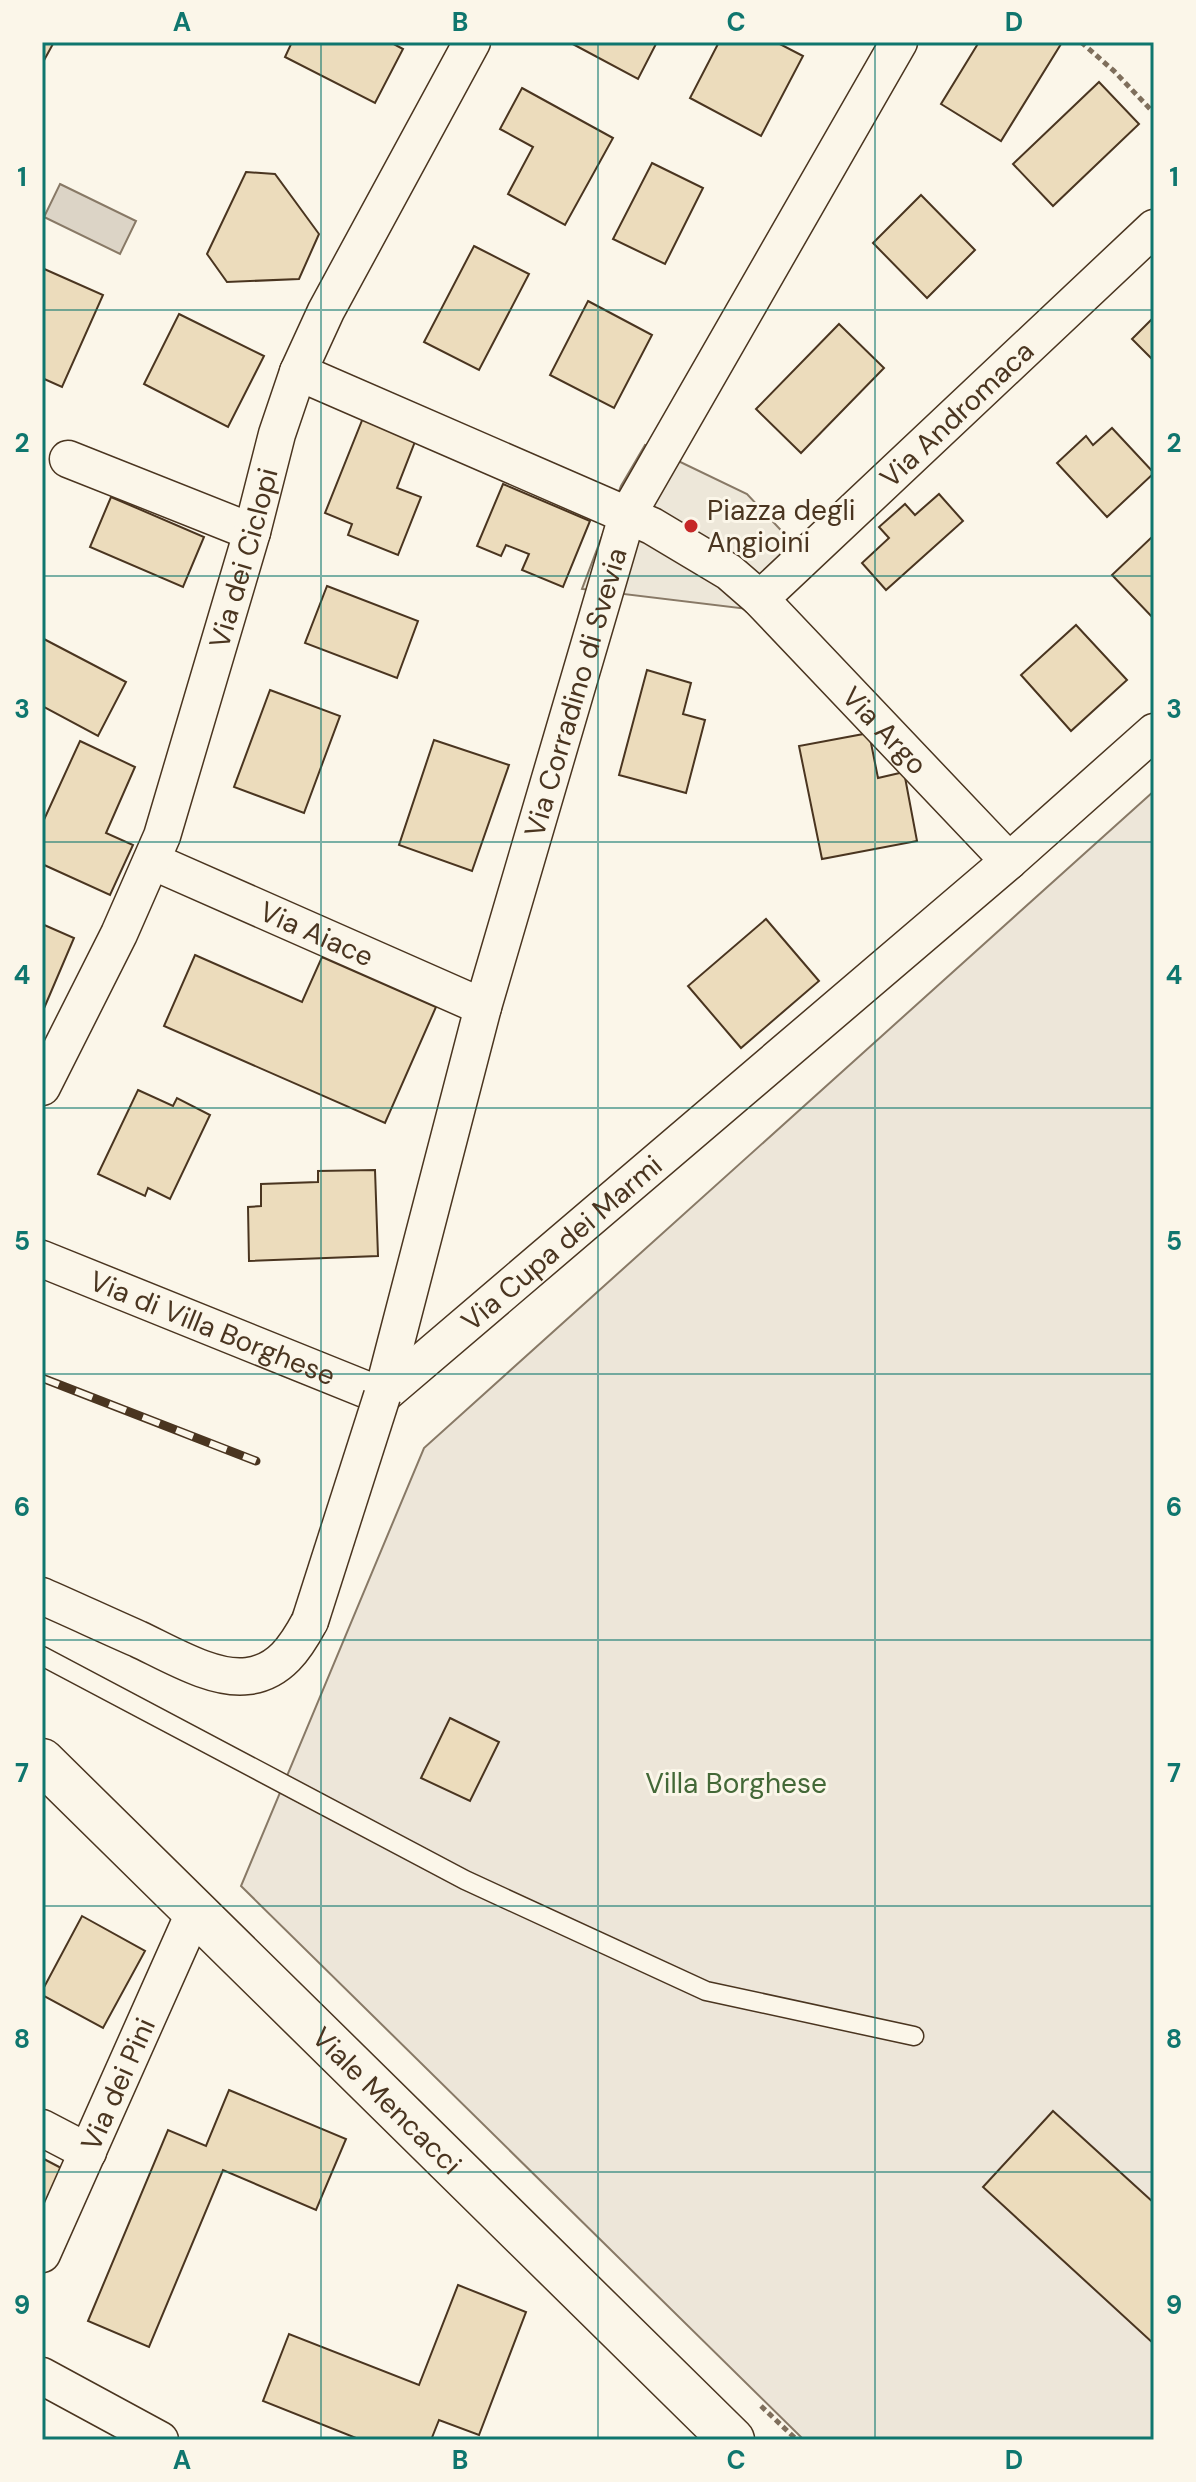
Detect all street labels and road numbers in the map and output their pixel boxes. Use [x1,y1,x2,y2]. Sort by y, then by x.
street label: Via Andromaca [872,333,1042,496]
street label: Via dei Ciclopi [201,464,287,653]
street label: Via Corradino di Svevia [516,543,636,841]
street label: Via Argo [834,679,935,783]
street label: Via Aiace [254,893,379,975]
street label: Via Cupa dei Marmi [454,1147,670,1339]
street label: Via di Villa Borghese [84,1262,341,1394]
street label: Via dei Pini [72,2012,164,2157]
street label: Viale Mencacci [304,2019,469,2183]

